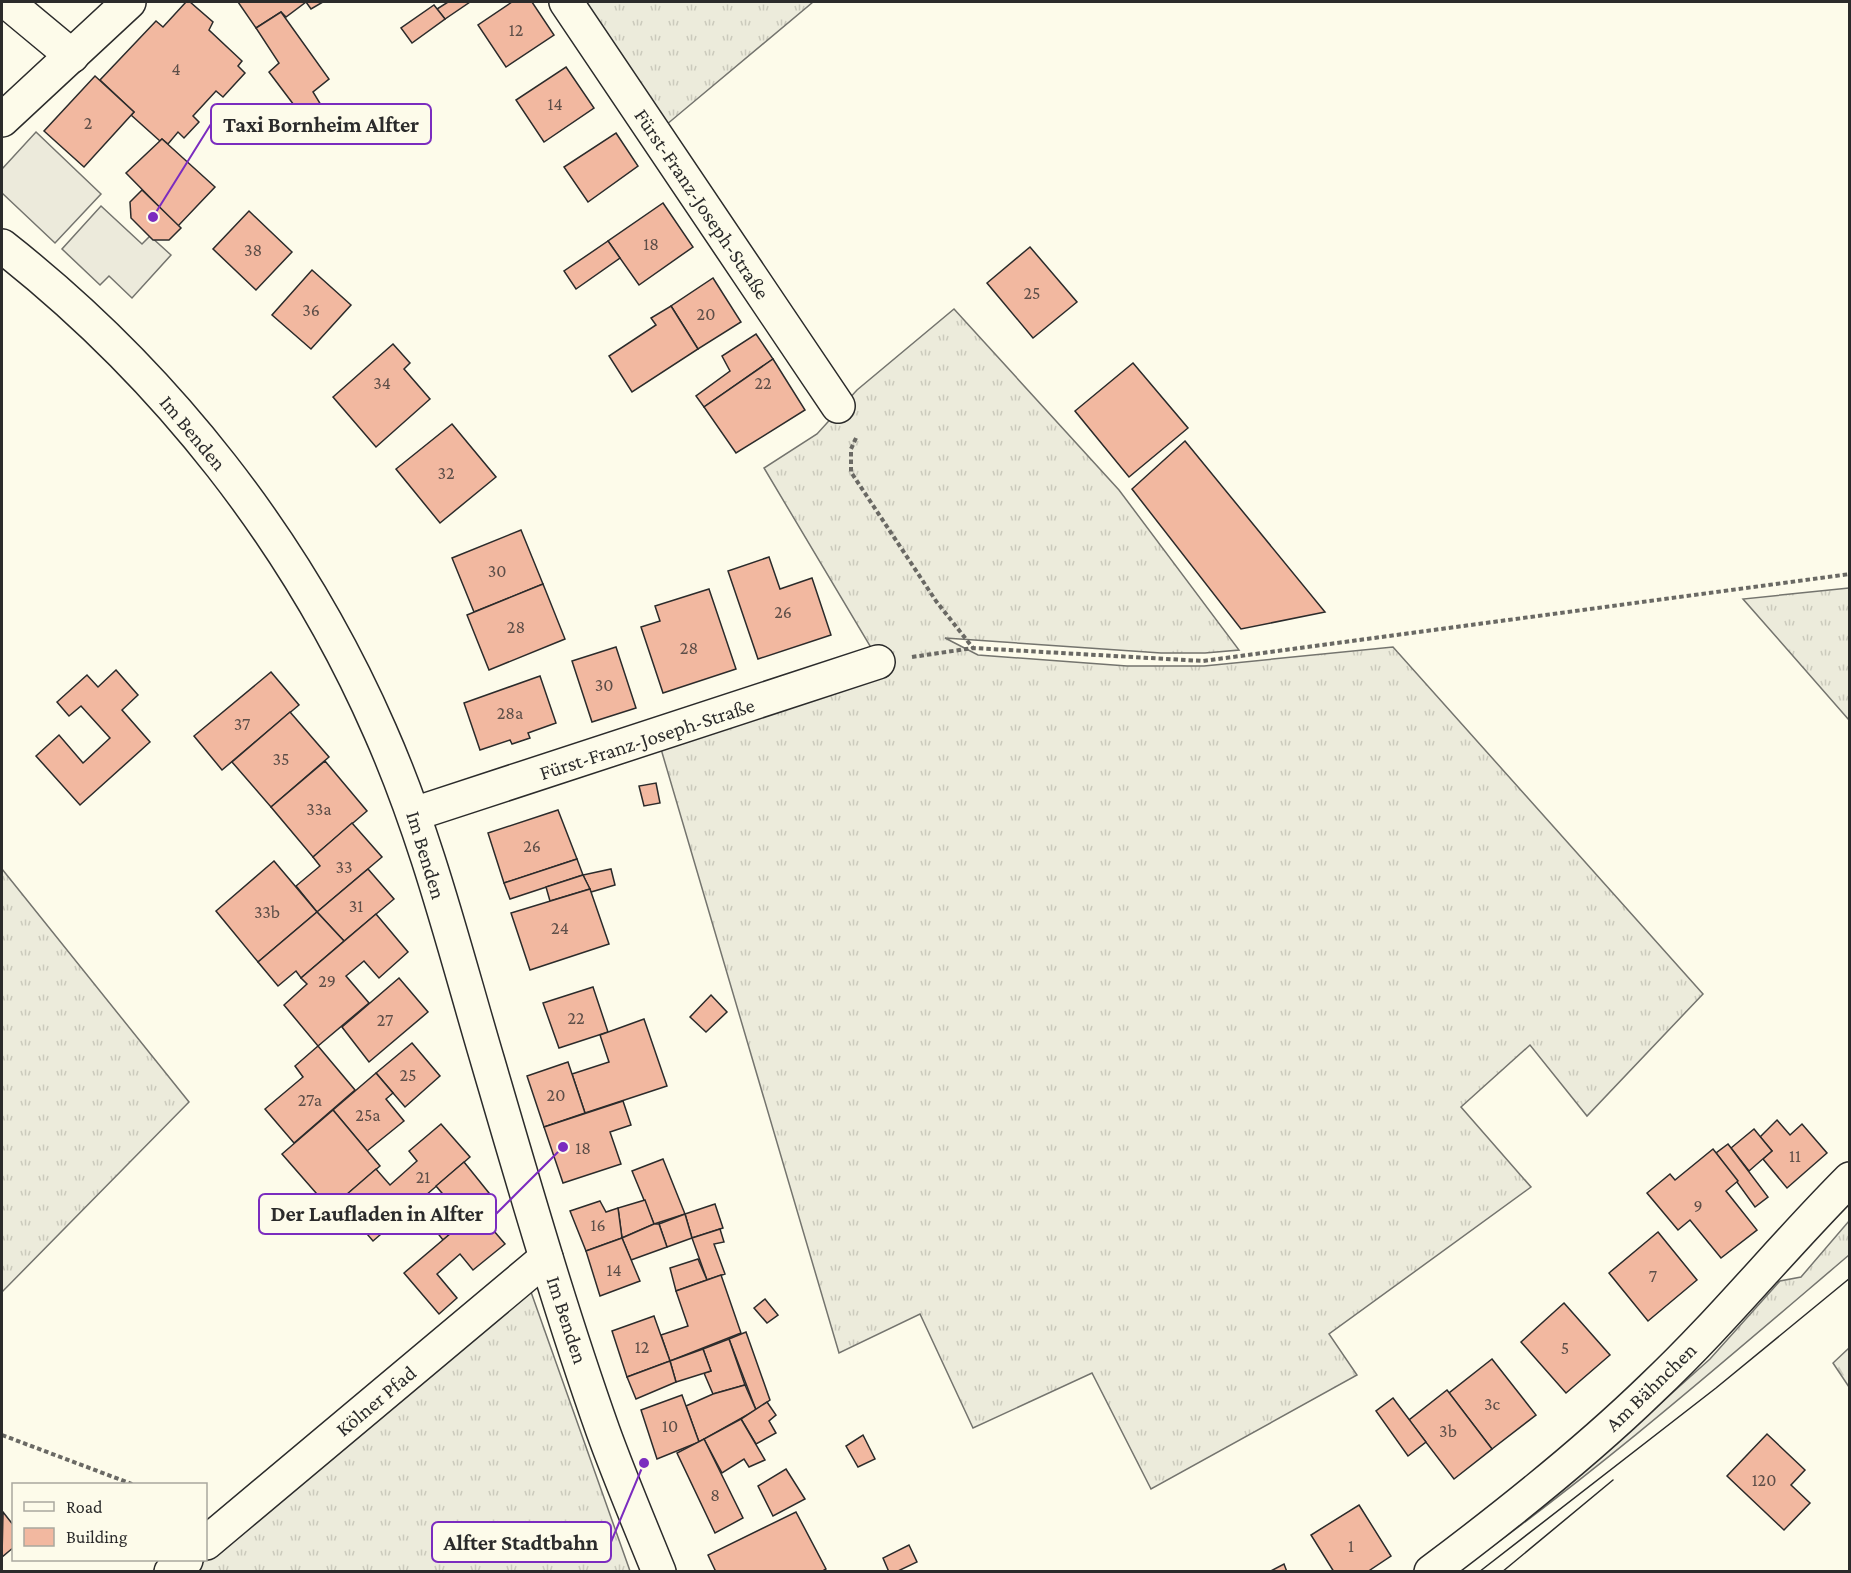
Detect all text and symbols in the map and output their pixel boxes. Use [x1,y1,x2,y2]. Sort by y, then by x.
house number: 12 [509,20,523,40]
house number: 4 [171,59,181,79]
house number: 14 [547,94,563,114]
callout: Taxi Bornheim Alfter [211,104,431,144]
street label: Fürst-Franz-Joseph-Straße [629,104,775,304]
text: Taxi Bornheim Alfter [223,112,419,137]
house number: 2 [84,113,92,133]
house number: 18 [643,234,659,254]
house number: 38 [244,240,262,260]
house number: 25 [1023,283,1041,303]
house number: 36 [302,300,320,320]
house number: 20 [697,304,715,324]
house number: 34 [373,373,391,393]
house number: 22 [754,373,772,393]
street label: Im Benden [155,391,231,475]
house number: 32 [437,463,455,483]
house number: 30 [488,561,506,581]
house number: 26 [774,602,792,622]
house number: 28 [507,617,525,637]
house number: 28 [680,638,698,658]
house number: 30 [595,675,613,695]
street label: Fürst-Franz-Joseph-Straße [536,693,758,785]
house number: 28a [497,703,523,723]
house number: 37 [234,714,250,734]
house number: 35 [272,749,290,769]
house number: 33a [306,799,332,819]
street label: Im Benden [401,808,451,902]
house number: 26 [523,836,541,856]
house number: 33 [336,857,353,877]
house number: 31 [349,896,363,916]
house number: 33b [254,902,280,922]
house number: 24 [551,918,569,938]
house number: 29 [318,971,336,991]
house number: 22 [567,1008,585,1028]
house number: 27 [377,1010,393,1030]
house number: 25 [399,1065,417,1085]
house number: 20 [547,1085,565,1105]
house number: 27a [298,1090,322,1110]
house number: 25a [355,1105,381,1125]
house number: 18 [575,1138,591,1158]
house number: 11 [1789,1146,1801,1166]
house number: 21 [416,1167,430,1187]
callout: Der Laufladen in Alfter [259,1194,496,1234]
house number: 9 [1693,1196,1703,1216]
text: Der Laufladen in Alfter [270,1201,484,1226]
house number: 16 [590,1215,606,1235]
house number: 14 [606,1260,622,1280]
house number: 7 [1649,1266,1657,1286]
street label: Im Benden [542,1273,592,1367]
house number: 12 [635,1337,649,1357]
house number: 5 [1561,1338,1569,1358]
street label: Am Bähnchen [1601,1338,1701,1436]
street label: Kölner Pfad [331,1361,421,1441]
house number: 3c [1484,1394,1501,1414]
house number: 10 [662,1416,678,1436]
house number: 3b [1439,1421,1457,1441]
house number: 120 [1752,1470,1776,1490]
legend [12,1483,207,1561]
house number: 8 [710,1485,720,1505]
text: Road [66,1497,103,1517]
callout: Alfter Stadtbahn [432,1522,611,1562]
text: Building [66,1527,128,1547]
text: Alfter Stadtbahn [443,1530,599,1555]
house number: 1 [1348,1536,1354,1556]

